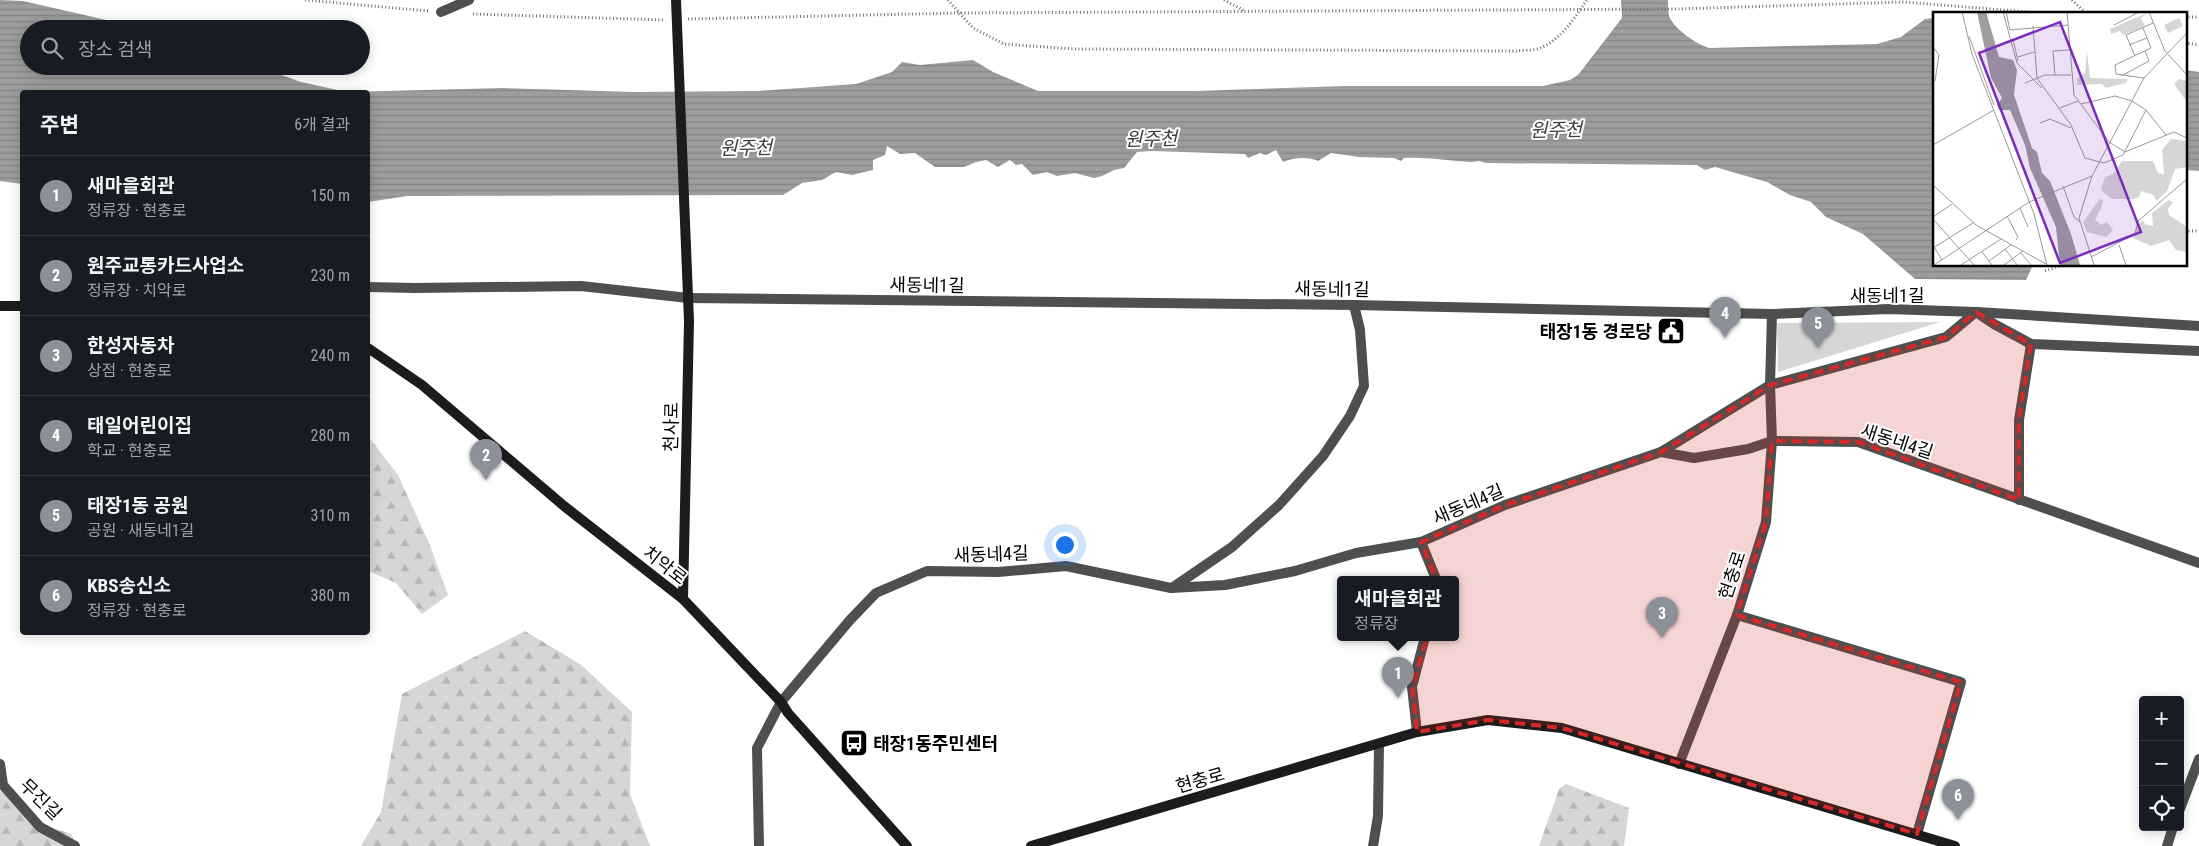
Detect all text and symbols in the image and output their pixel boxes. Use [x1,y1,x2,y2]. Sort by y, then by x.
inset map [1933,12,2186,266]
search box [20,20,370,75]
icon: search [38,34,66,62]
text: 장소 검색 [78,38,152,61]
text: 주변 [40,113,79,137]
text: 6개 결과 [294,115,350,134]
water label: 원주천 [1530,118,1584,142]
water label: 원주천 [1125,127,1179,151]
water label: 원주천 [720,136,774,160]
text: 새마을회관 [87,174,174,197]
text: 1 [52,186,60,205]
text: 150 m [311,186,350,205]
text: 정류장 · 현충로 [87,201,187,220]
text: 원주교통카드사업소 [87,254,244,277]
text: 2 [52,266,60,285]
text: 230 m [311,266,350,285]
street label: 새동네1길 [889,274,965,296]
street label: 새동네1길 [1294,278,1370,300]
text: 정류장 · 치악로 [87,281,187,300]
street label: 새동네1길 [1849,285,1925,306]
pin: 4 [1709,297,1741,338]
pin: 5 [1802,307,1834,348]
public building icon: 태장1동 경로당 [1656,316,1686,346]
place label: 태장1동 경로당 [1539,321,1652,342]
text: 한성자동차 [87,334,174,357]
text: 3 [52,346,60,365]
text: 240 m [311,346,350,365]
text: 상점 · 현충로 [87,361,172,380]
street label: 천사로 [660,402,682,452]
text: 태일어린이집 [87,414,192,437]
street label: 새동네4길 [1858,419,1936,463]
text: 4 [52,426,60,445]
text: 280 m [311,426,350,445]
pin: 2 [470,439,502,480]
text: 학교 · 현충로 [87,441,172,460]
street label: 새동네4길 [1429,480,1507,528]
text: 태장1동 공원 [87,494,188,517]
text: 5 [52,506,60,525]
text: 310 m [311,506,350,525]
text: 공원 · 새동네1길 [87,521,194,540]
your location [1052,532,1078,558]
street label: 치악로 [639,541,691,589]
street label: 새동네4길 [953,542,1029,566]
street label: 현충로 [1714,548,1750,602]
text: KBS송신소 [87,574,171,597]
popup [1337,576,1459,641]
text: 6 [52,586,60,605]
text: 380 m [311,586,350,605]
text: 새마을회관 [1354,587,1442,610]
pin: 3 [1646,597,1678,638]
text: 정류장 · 현충로 [87,601,187,620]
text: 정류장 [1354,614,1398,633]
pin: 1 [1382,657,1414,698]
map controls [2139,696,2184,831]
button: + [2139,696,2184,741]
bus stop icon: 태장1동주민센터 [839,728,869,758]
place label: 태장1동주민센터 [873,733,998,754]
button: − [2139,741,2184,786]
street label: 현충로 [1173,763,1227,797]
street label: 무진길 [16,774,66,824]
pin: 6 [1942,779,1974,820]
button: locate [2139,786,2184,831]

